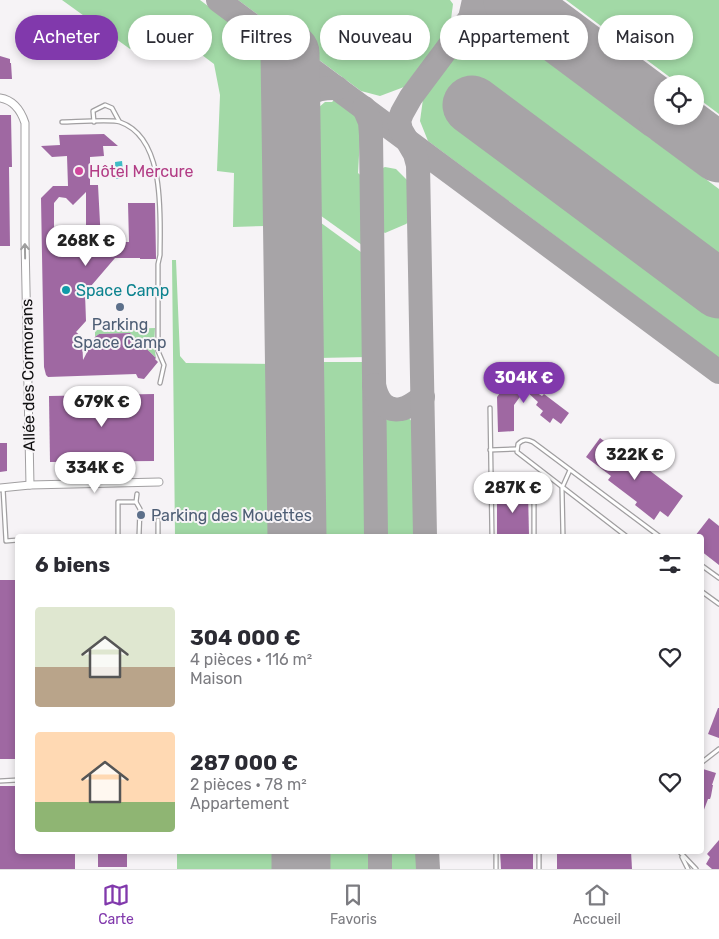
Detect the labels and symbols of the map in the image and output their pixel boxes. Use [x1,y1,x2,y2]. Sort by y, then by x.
place label: Hôtel Mercure [89,162,194,181]
marker: Hôtel Mercure [73,165,85,177]
pin: 268K € [45,224,127,267]
one-way arrow [20,243,30,260]
place label: Space Camp [76,281,169,300]
marker: Space Camp [60,284,72,296]
street label: Allée des Cormorans [17,298,39,452]
marker: Parking Space Camp [114,301,126,313]
place label: Parking Space Camp [73,315,167,352]
pin: 304K € [483,362,565,404]
pin: 679K € [61,386,143,428]
pin: 322K € [594,438,676,481]
pin: 334K € [54,452,136,494]
pin: 287K € [472,472,554,514]
place label: Parking des Mouettes [151,506,312,525]
marker: Parking des Mouettes [135,509,147,521]

